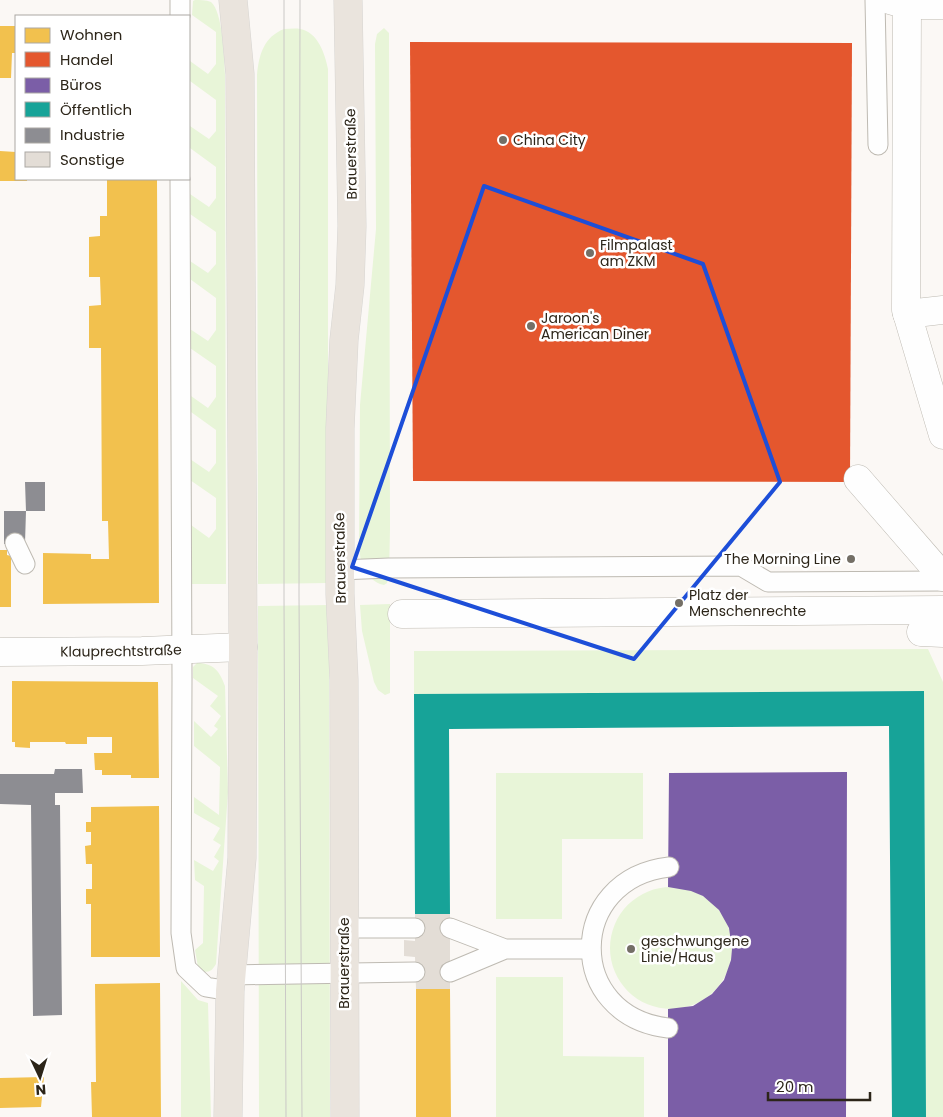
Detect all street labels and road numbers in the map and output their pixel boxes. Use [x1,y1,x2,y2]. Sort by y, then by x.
street label: Brauerstraße [340,108,362,200]
street label: Brauerstraße [329,512,351,604]
street label: Klauprechtstraße [60,639,182,662]
street label: Brauerstraße [334,917,354,1009]

